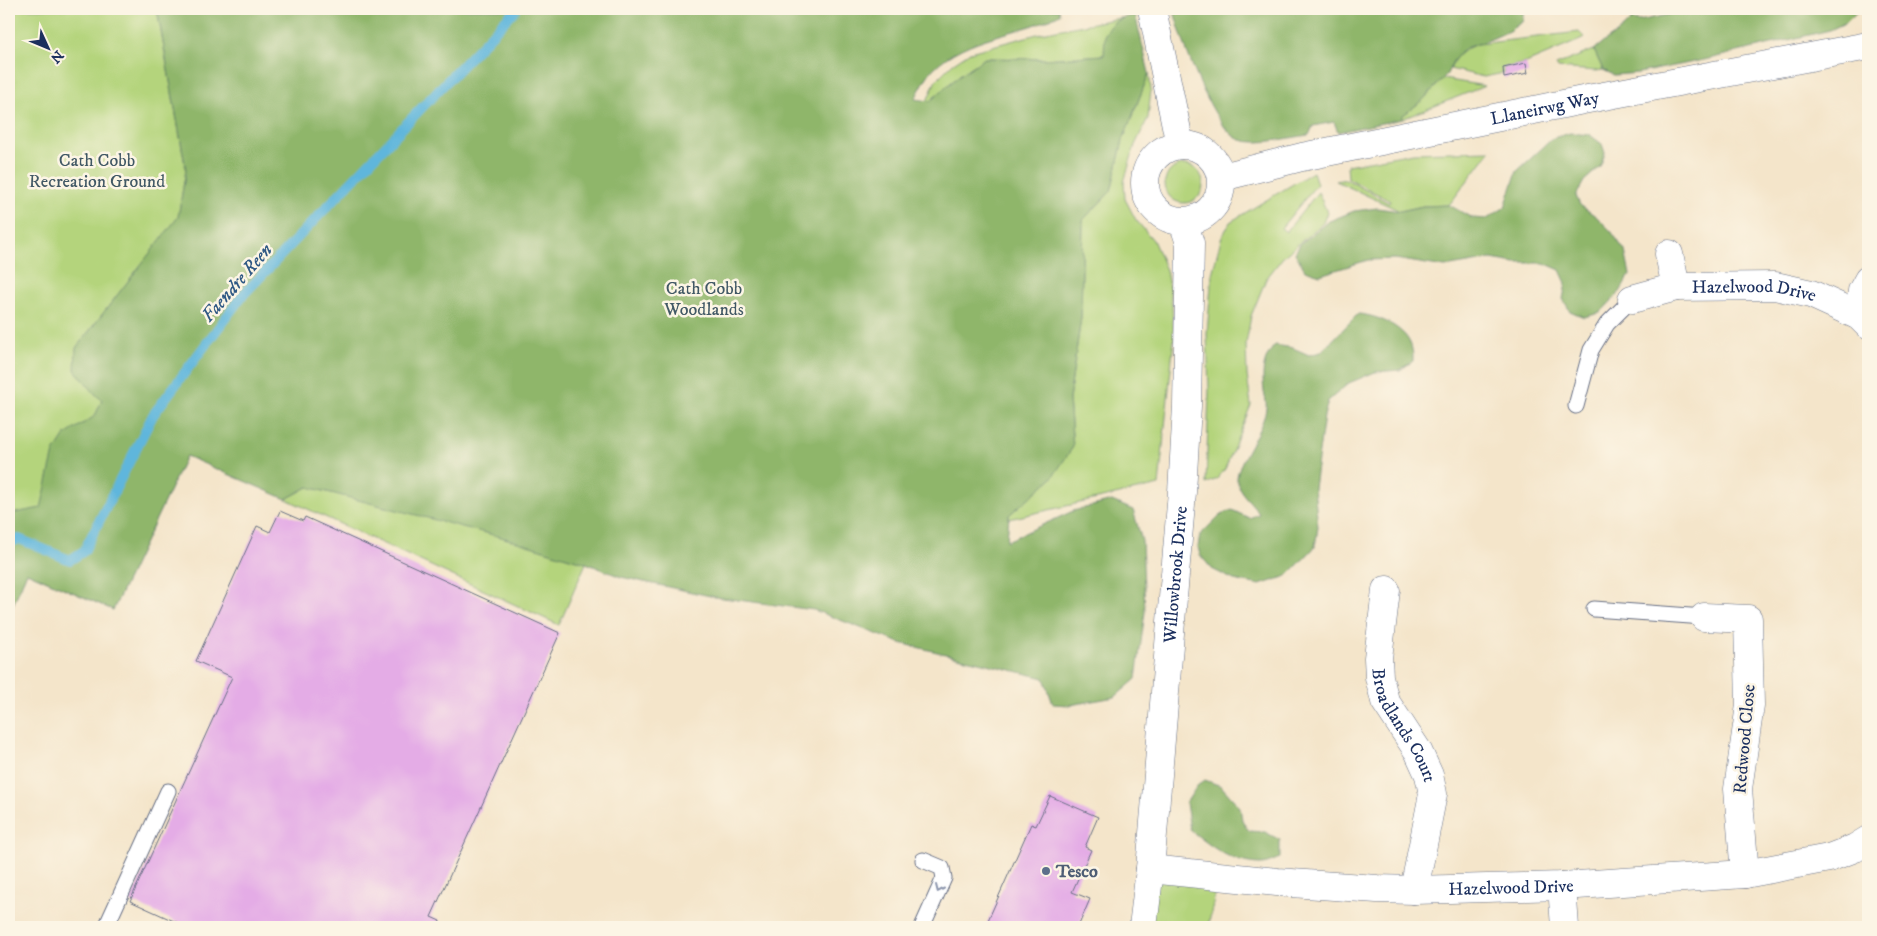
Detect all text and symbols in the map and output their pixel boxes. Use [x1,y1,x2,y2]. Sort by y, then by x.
north arrow [22,22,72,72]
text: N [46,46,67,67]
street label: Llaneirwg Way [1489,87,1601,131]
park label: Cath Cobb Recreation Ground [29,150,165,193]
water label: Faendre Reen [197,239,278,327]
street label: Hazelwood Drive [1692,276,1820,307]
park label: Cath Cobb Woodlands [663,278,744,321]
street label: Willowbrook Drive [1159,505,1193,645]
street label: Broadlands Court [1367,668,1440,784]
street label: Redwood Close [1729,684,1761,795]
place label: Tesco [1055,861,1098,883]
marker: Tesco [1040,865,1052,877]
street label: Hazelwood Drive [1448,875,1574,901]
one-way arrow [935,884,946,893]

